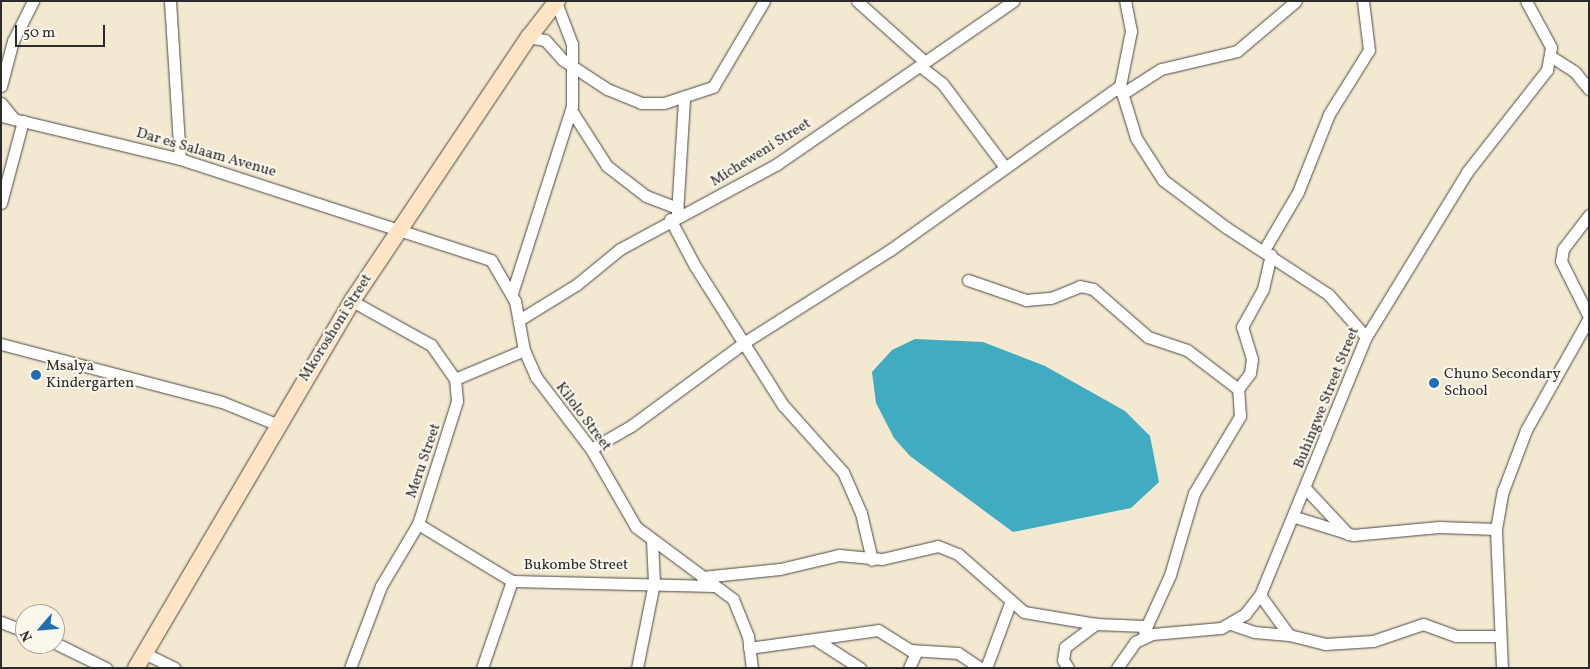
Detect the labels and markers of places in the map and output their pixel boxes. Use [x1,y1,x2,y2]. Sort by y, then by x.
place label: Msalya Kindergarten [46,357,134,392]
place label: Chuno Secondary School [1444,365,1560,400]
marker: Msalya Kindergarten [30,369,42,381]
marker: Chuno Secondary School [1428,377,1440,389]

